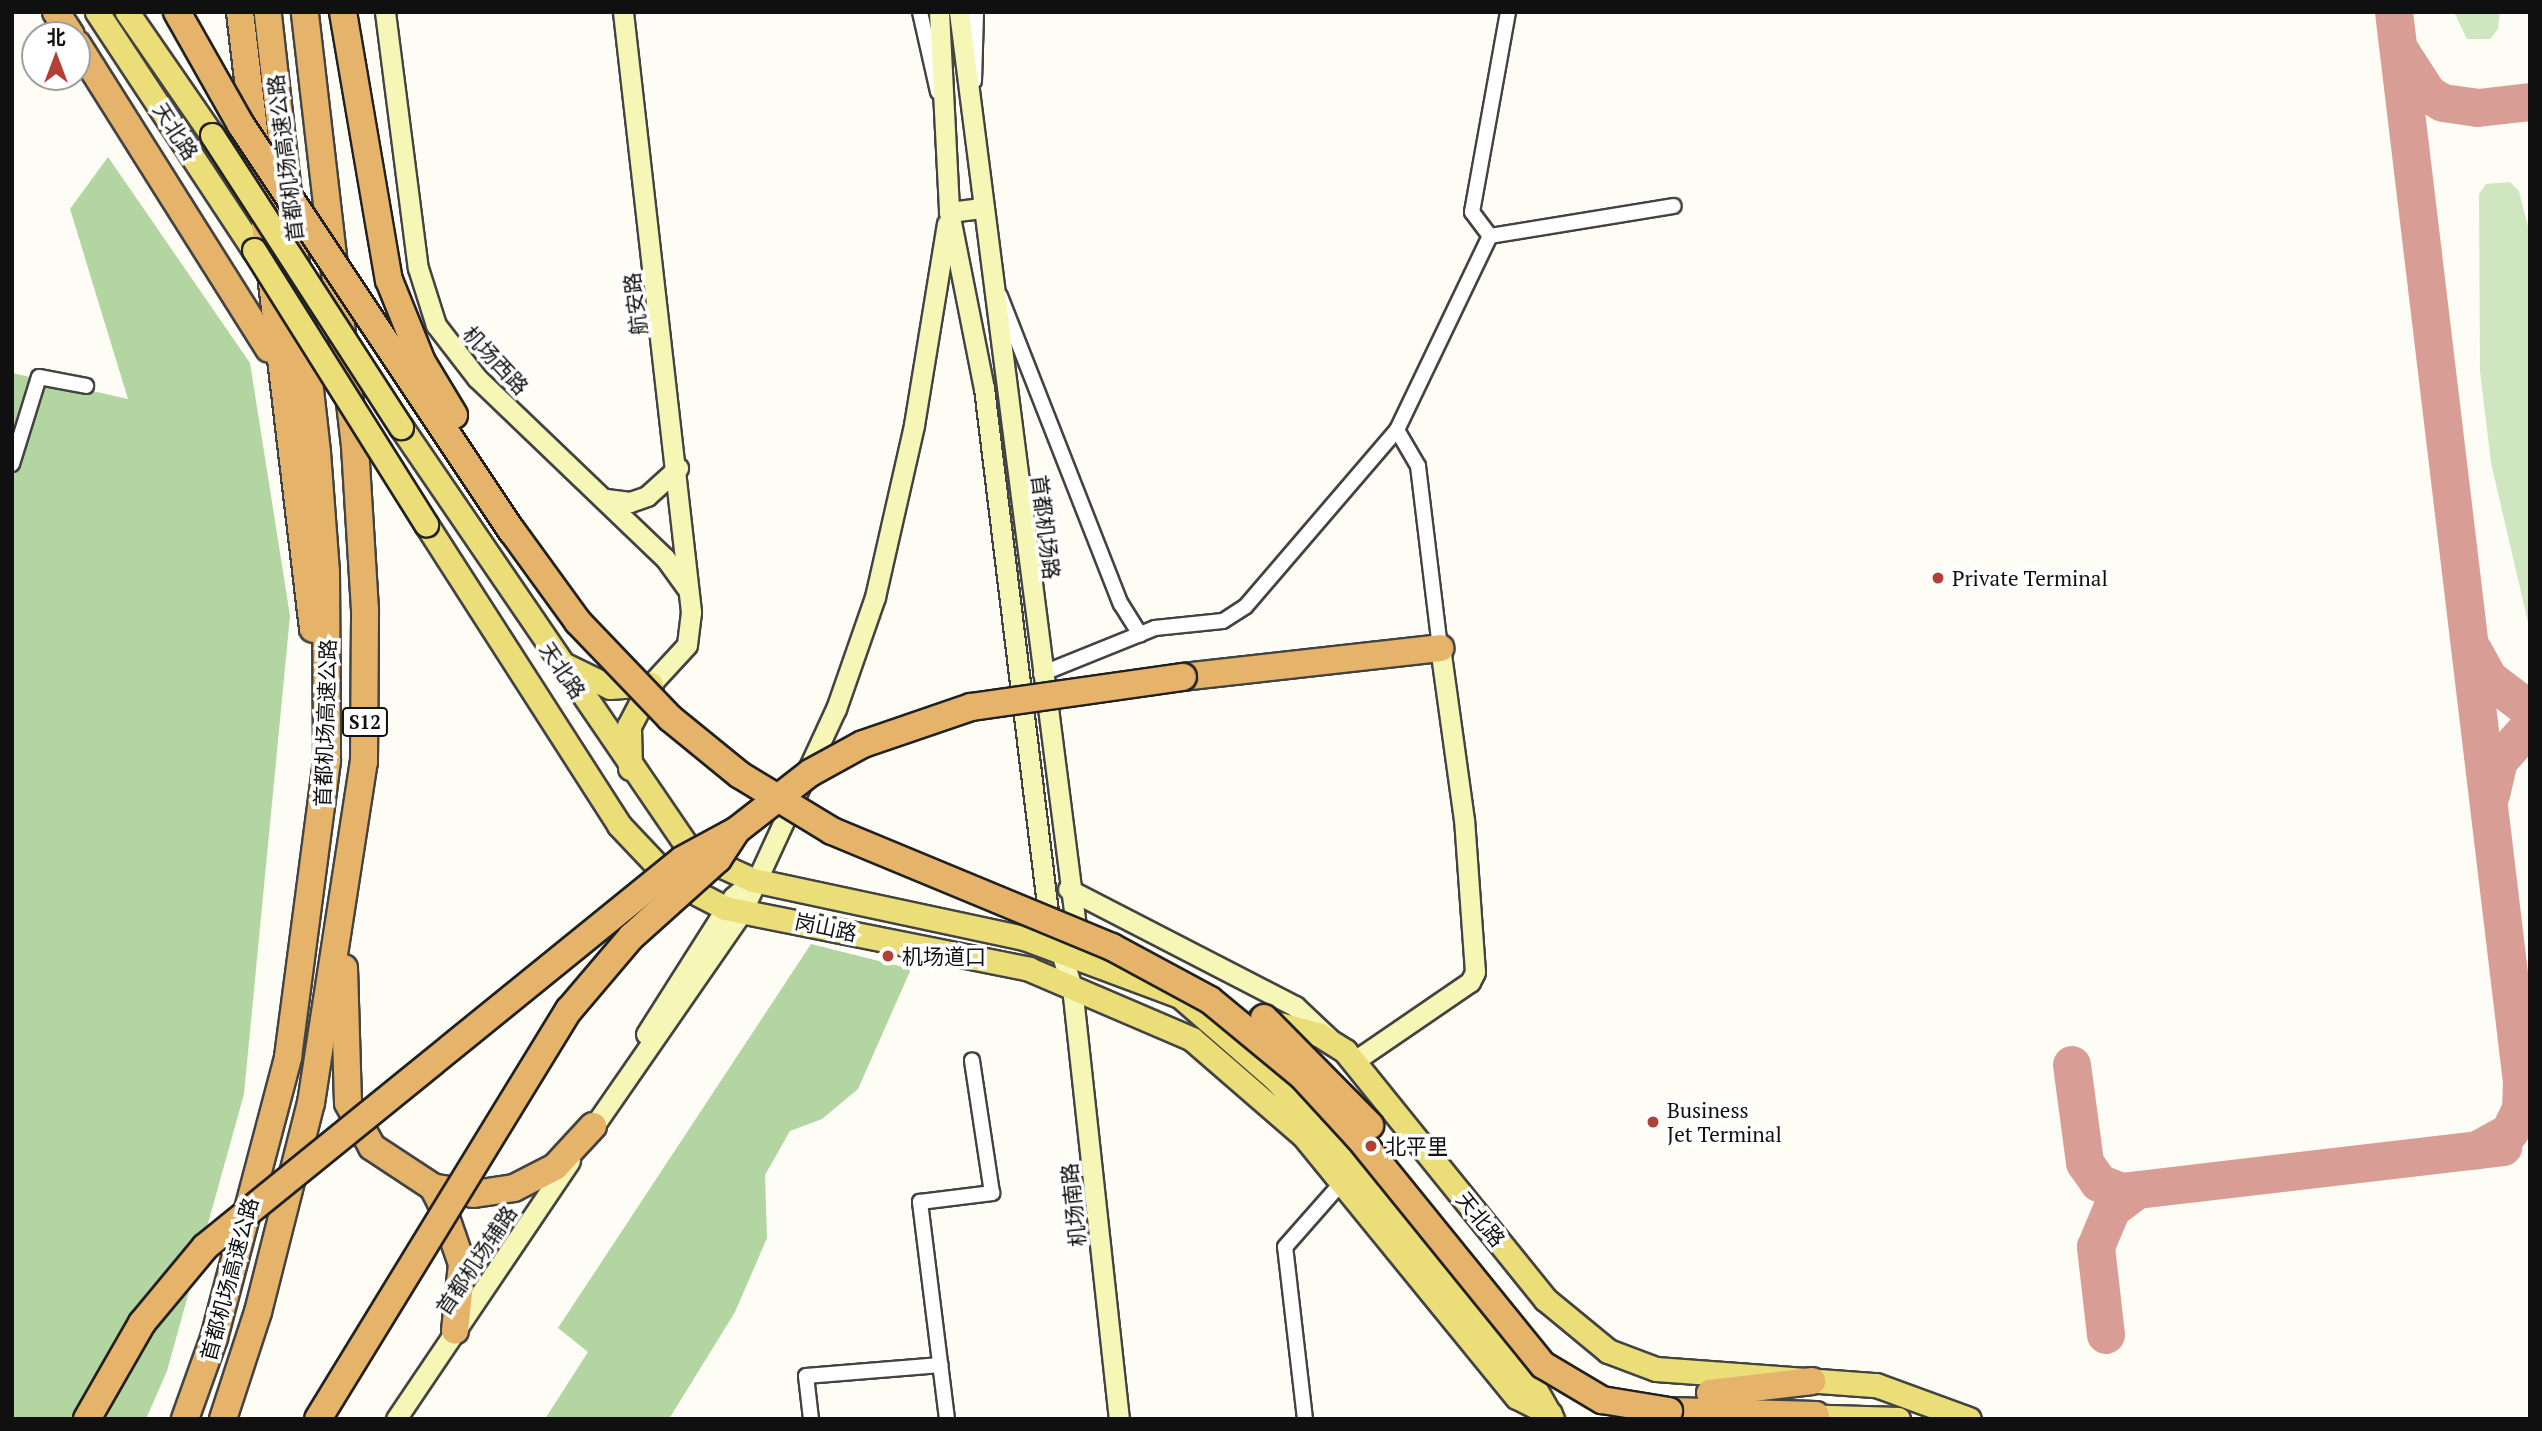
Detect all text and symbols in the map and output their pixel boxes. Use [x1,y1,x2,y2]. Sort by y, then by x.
north arrow [21,21,91,91]
text: 北 [46,24,66,49]
street label: 首都机场高速公路 [262,73,308,243]
street label: 天北路 [148,98,204,164]
street label: 航安路 [619,271,651,337]
street label: 机场西路 [458,321,534,399]
street label: 首都机场路 [1027,473,1065,581]
place label: Private Terminal [1952,565,2108,591]
marker: Private Terminal [1930,570,1946,586]
street label: 天北路 [535,637,591,703]
street label: 首都机场高速公路 [309,639,341,807]
road number: S12 [340,706,390,737]
street label: 岗山路 [793,908,859,946]
place label: 机场道口 [902,943,986,969]
marker: 机场道口 [880,948,896,964]
place label: Business Jet Terminal [1667,1097,1782,1147]
marker: Business Jet Terminal [1645,1114,1661,1130]
place label: 北平里 [1385,1133,1448,1159]
marker: 北平里 [1363,1138,1379,1154]
street label: 机场南路 [1056,1162,1090,1248]
street label: 天北路 [1451,1187,1511,1251]
street label: 首都机场高速公路 [195,1195,263,1363]
street label: 首都机场辅路 [430,1201,522,1319]

